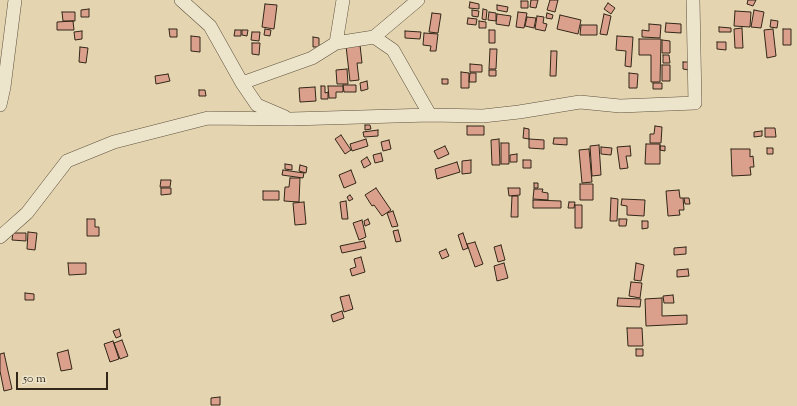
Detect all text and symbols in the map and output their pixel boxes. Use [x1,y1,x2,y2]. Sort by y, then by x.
scale bar [18,364,110,390]
text: 50 m [23,370,46,388]

